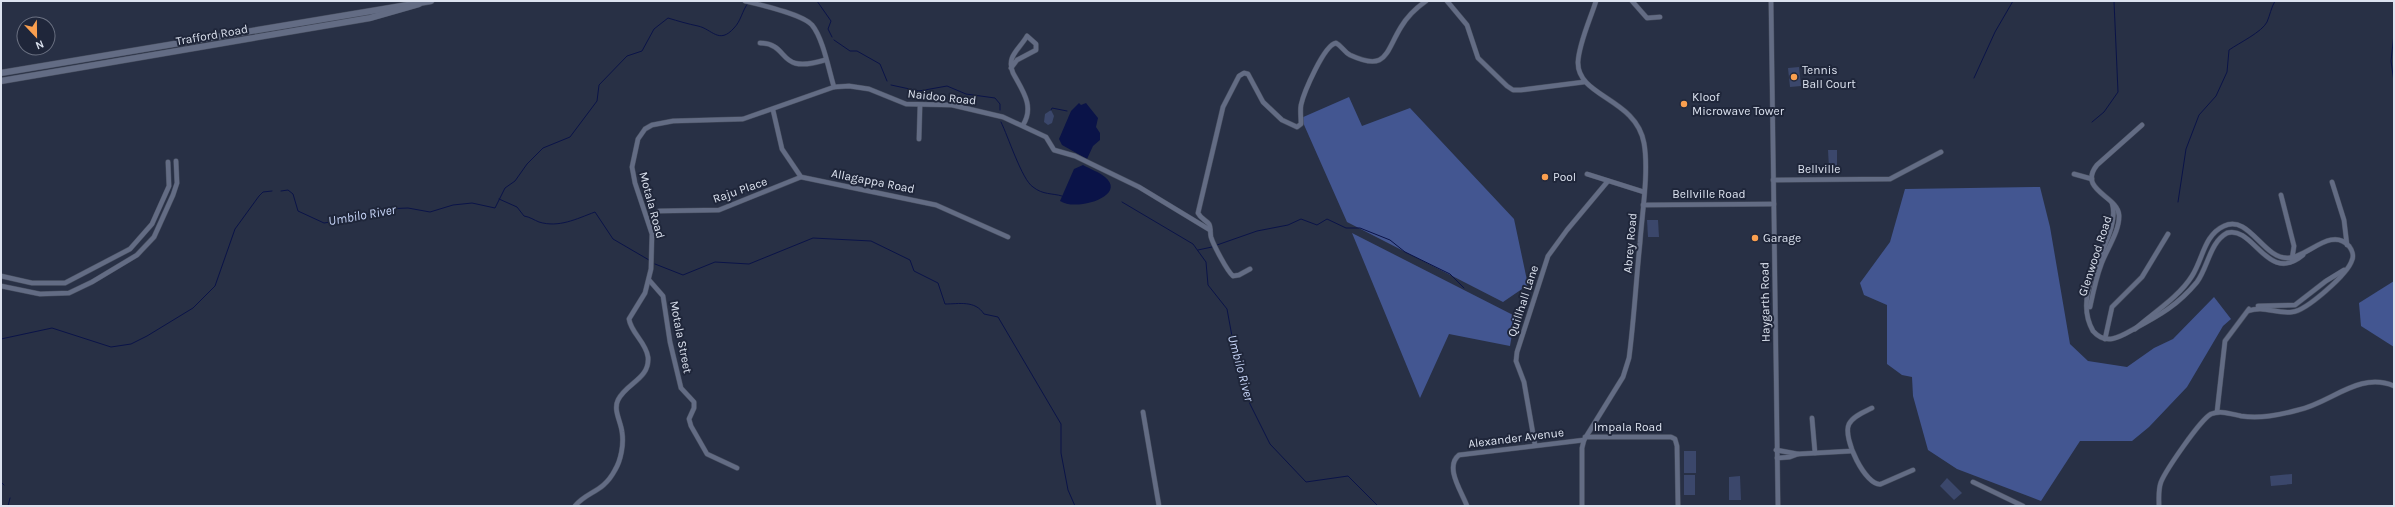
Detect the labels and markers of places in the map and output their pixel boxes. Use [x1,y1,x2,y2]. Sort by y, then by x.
place label: Tennis Ball Court [1802,63,1856,91]
marker: Tennis Ball Court [1789,72,1799,82]
place label: Kloof Microwave Tower [1692,90,1785,118]
marker: Kloof Microwave Tower [1679,99,1689,109]
place label: Pool [1553,170,1576,184]
marker: Pool [1540,172,1550,182]
place label: Garage [1763,231,1801,245]
marker: Garage [1750,233,1760,243]

